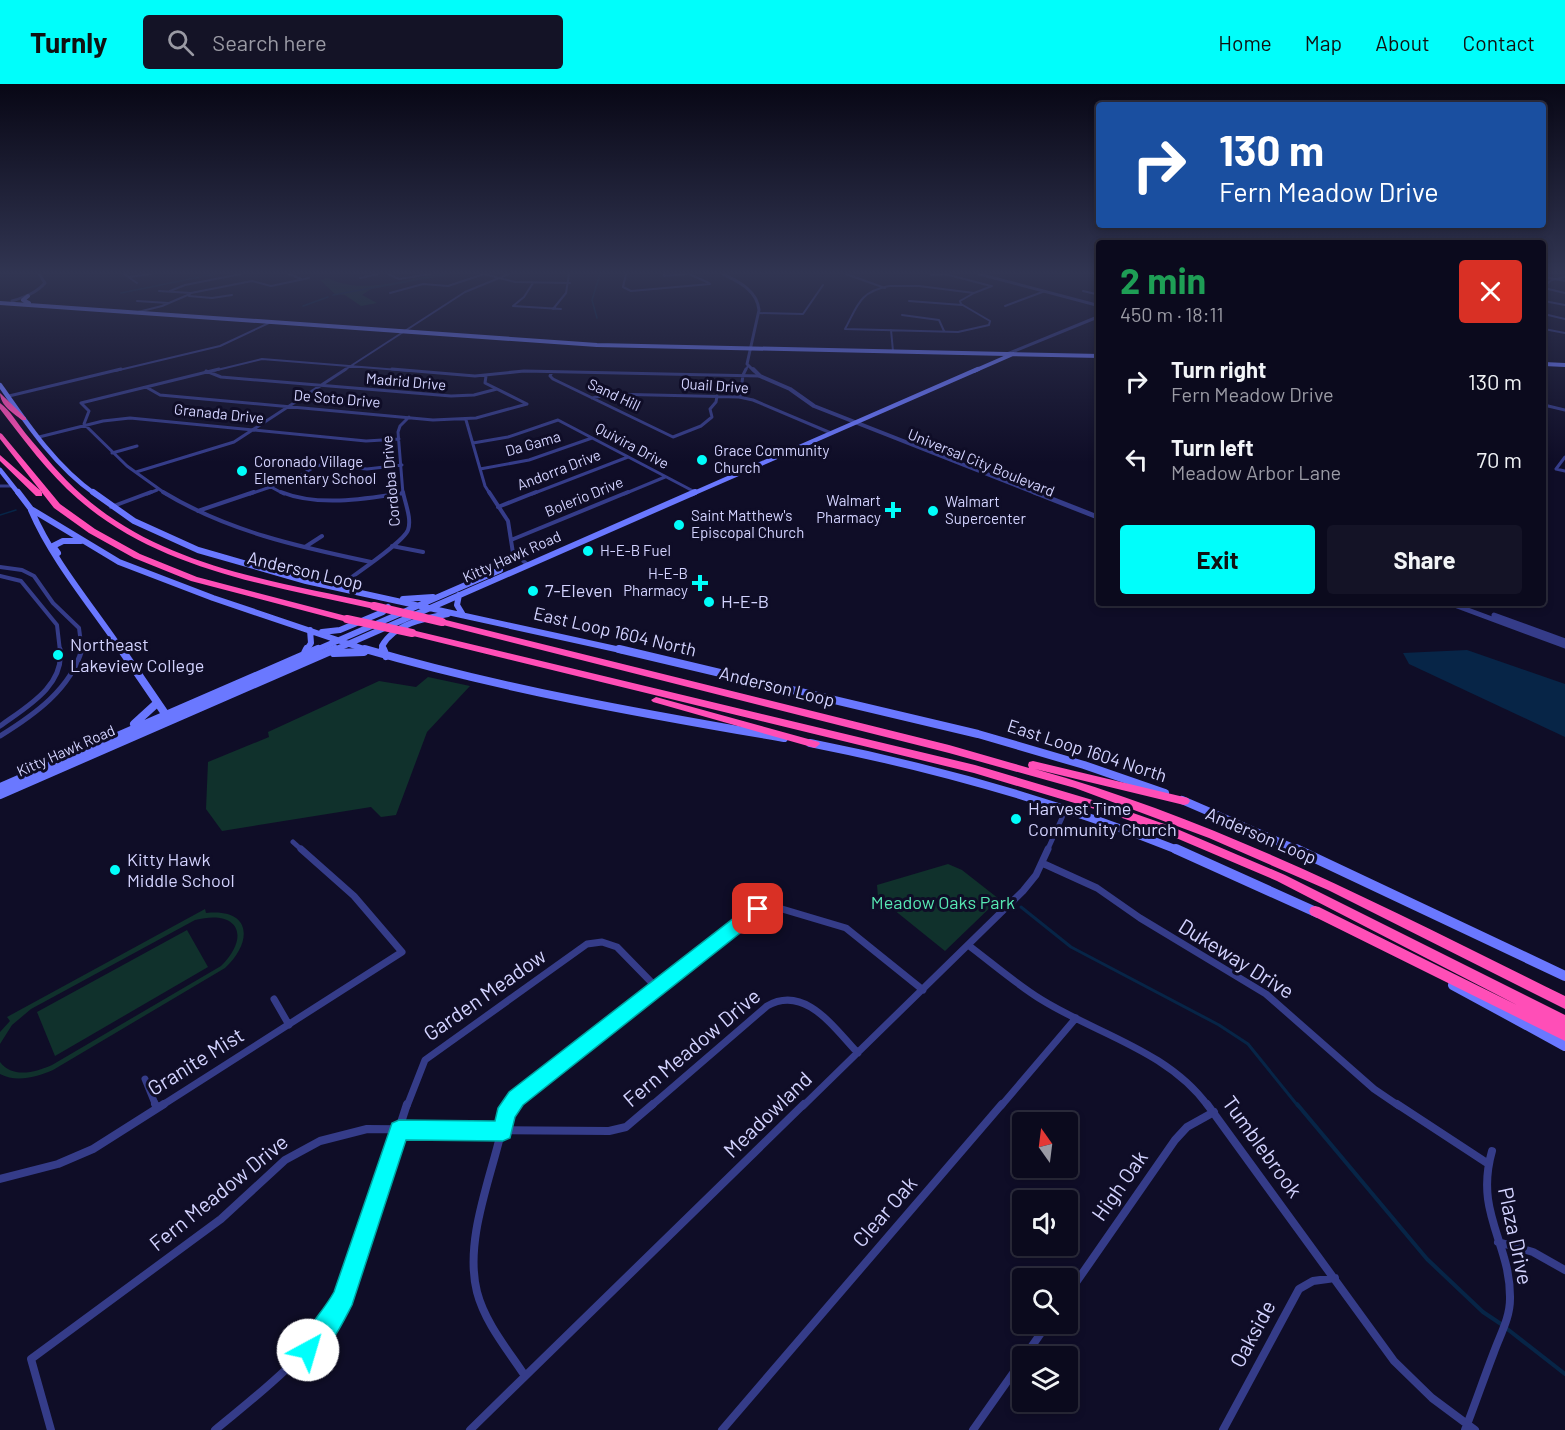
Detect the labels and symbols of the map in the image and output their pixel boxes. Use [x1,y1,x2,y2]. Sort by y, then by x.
street label: Madrid Drive [365,369,447,393]
street label: Sand Hill [585,374,644,414]
street label: Quail Drive [681,374,750,396]
street label: De Soto Drive [293,385,381,411]
street label: Granada Drive [173,399,265,427]
street label: Quivira Drive [592,418,672,472]
street label: Universal City Boulevard [905,424,1057,500]
street label: Da Gama [503,427,562,460]
street label: Cordoba Drive [377,435,403,527]
place label: Grace Community Church [714,441,830,476]
street label: Andorra Drive [514,445,603,493]
place label: Coronado Village Elementary School [254,452,376,487]
marker: Grace Community Church [695,453,709,467]
marker: Coronado Village Elementary School [235,464,249,478]
street label: Bolerio Drive [542,472,625,520]
place label: Walmart Pharmacy [816,491,881,526]
place label: Walmart Supercenter [945,492,1026,527]
marker: Walmart Pharmacy [886,503,900,517]
marker: Walmart Supercenter [926,504,940,518]
place label: Saint Matthew's Episcopal Church [691,506,804,541]
marker: Saint Matthew's Episcopal Church [672,518,686,532]
street label: Kitty Hawk Road [460,526,564,586]
place label: H-E-B Fuel [600,541,671,559]
marker: H-E-B Fuel [581,544,595,558]
street label: Anderson Loop [245,546,365,594]
place label: H-E-B Pharmacy [623,564,688,599]
marker: H-E-B Pharmacy [693,576,707,590]
place label: 7-Eleven [545,579,613,601]
marker: 7-Eleven [526,584,540,598]
place label: H-E-B [721,590,769,612]
marker: H-E-B [702,595,716,609]
street label: East Loop 1604 North [532,602,699,660]
place label: Northeast Lakeview College [70,633,204,676]
marker: Northeast Lakeview College [51,648,65,662]
street label: Anderson Loop [717,661,837,711]
street label: East Loop 1604 North [1005,714,1170,786]
street label: Kitty Hawk Road [14,720,118,780]
place label: Harvest Time Community Church [1028,797,1177,840]
street label: Anderson Loop [1203,802,1320,868]
marker: Harvest Time Community Church [1009,812,1023,826]
place label: Kitty Hawk Middle School [127,848,235,891]
marker: Kitty Hawk Middle School [108,863,122,877]
pin [732,883,783,934]
park label: Meadow Oaks Park [871,891,1015,913]
street label: Dukeway Drive [1175,912,1299,1003]
street label: Garden Meadow [418,942,550,1045]
street label: Fern Meadow Drive [618,982,765,1111]
street label: Granite Mist [142,1021,248,1100]
street label: Meadowland [718,1066,816,1162]
street label: Tumblebrook [1218,1090,1308,1202]
north arrow [1012,1112,1078,1178]
street label: Fern Meadow Drive [144,1128,292,1255]
street label: High Oak [1086,1145,1152,1225]
street label: Clear Oak [846,1171,921,1251]
street label: Plaza Drive [1494,1185,1539,1287]
street label: Oakside [1224,1296,1280,1371]
position arrow [276,1318,340,1382]

